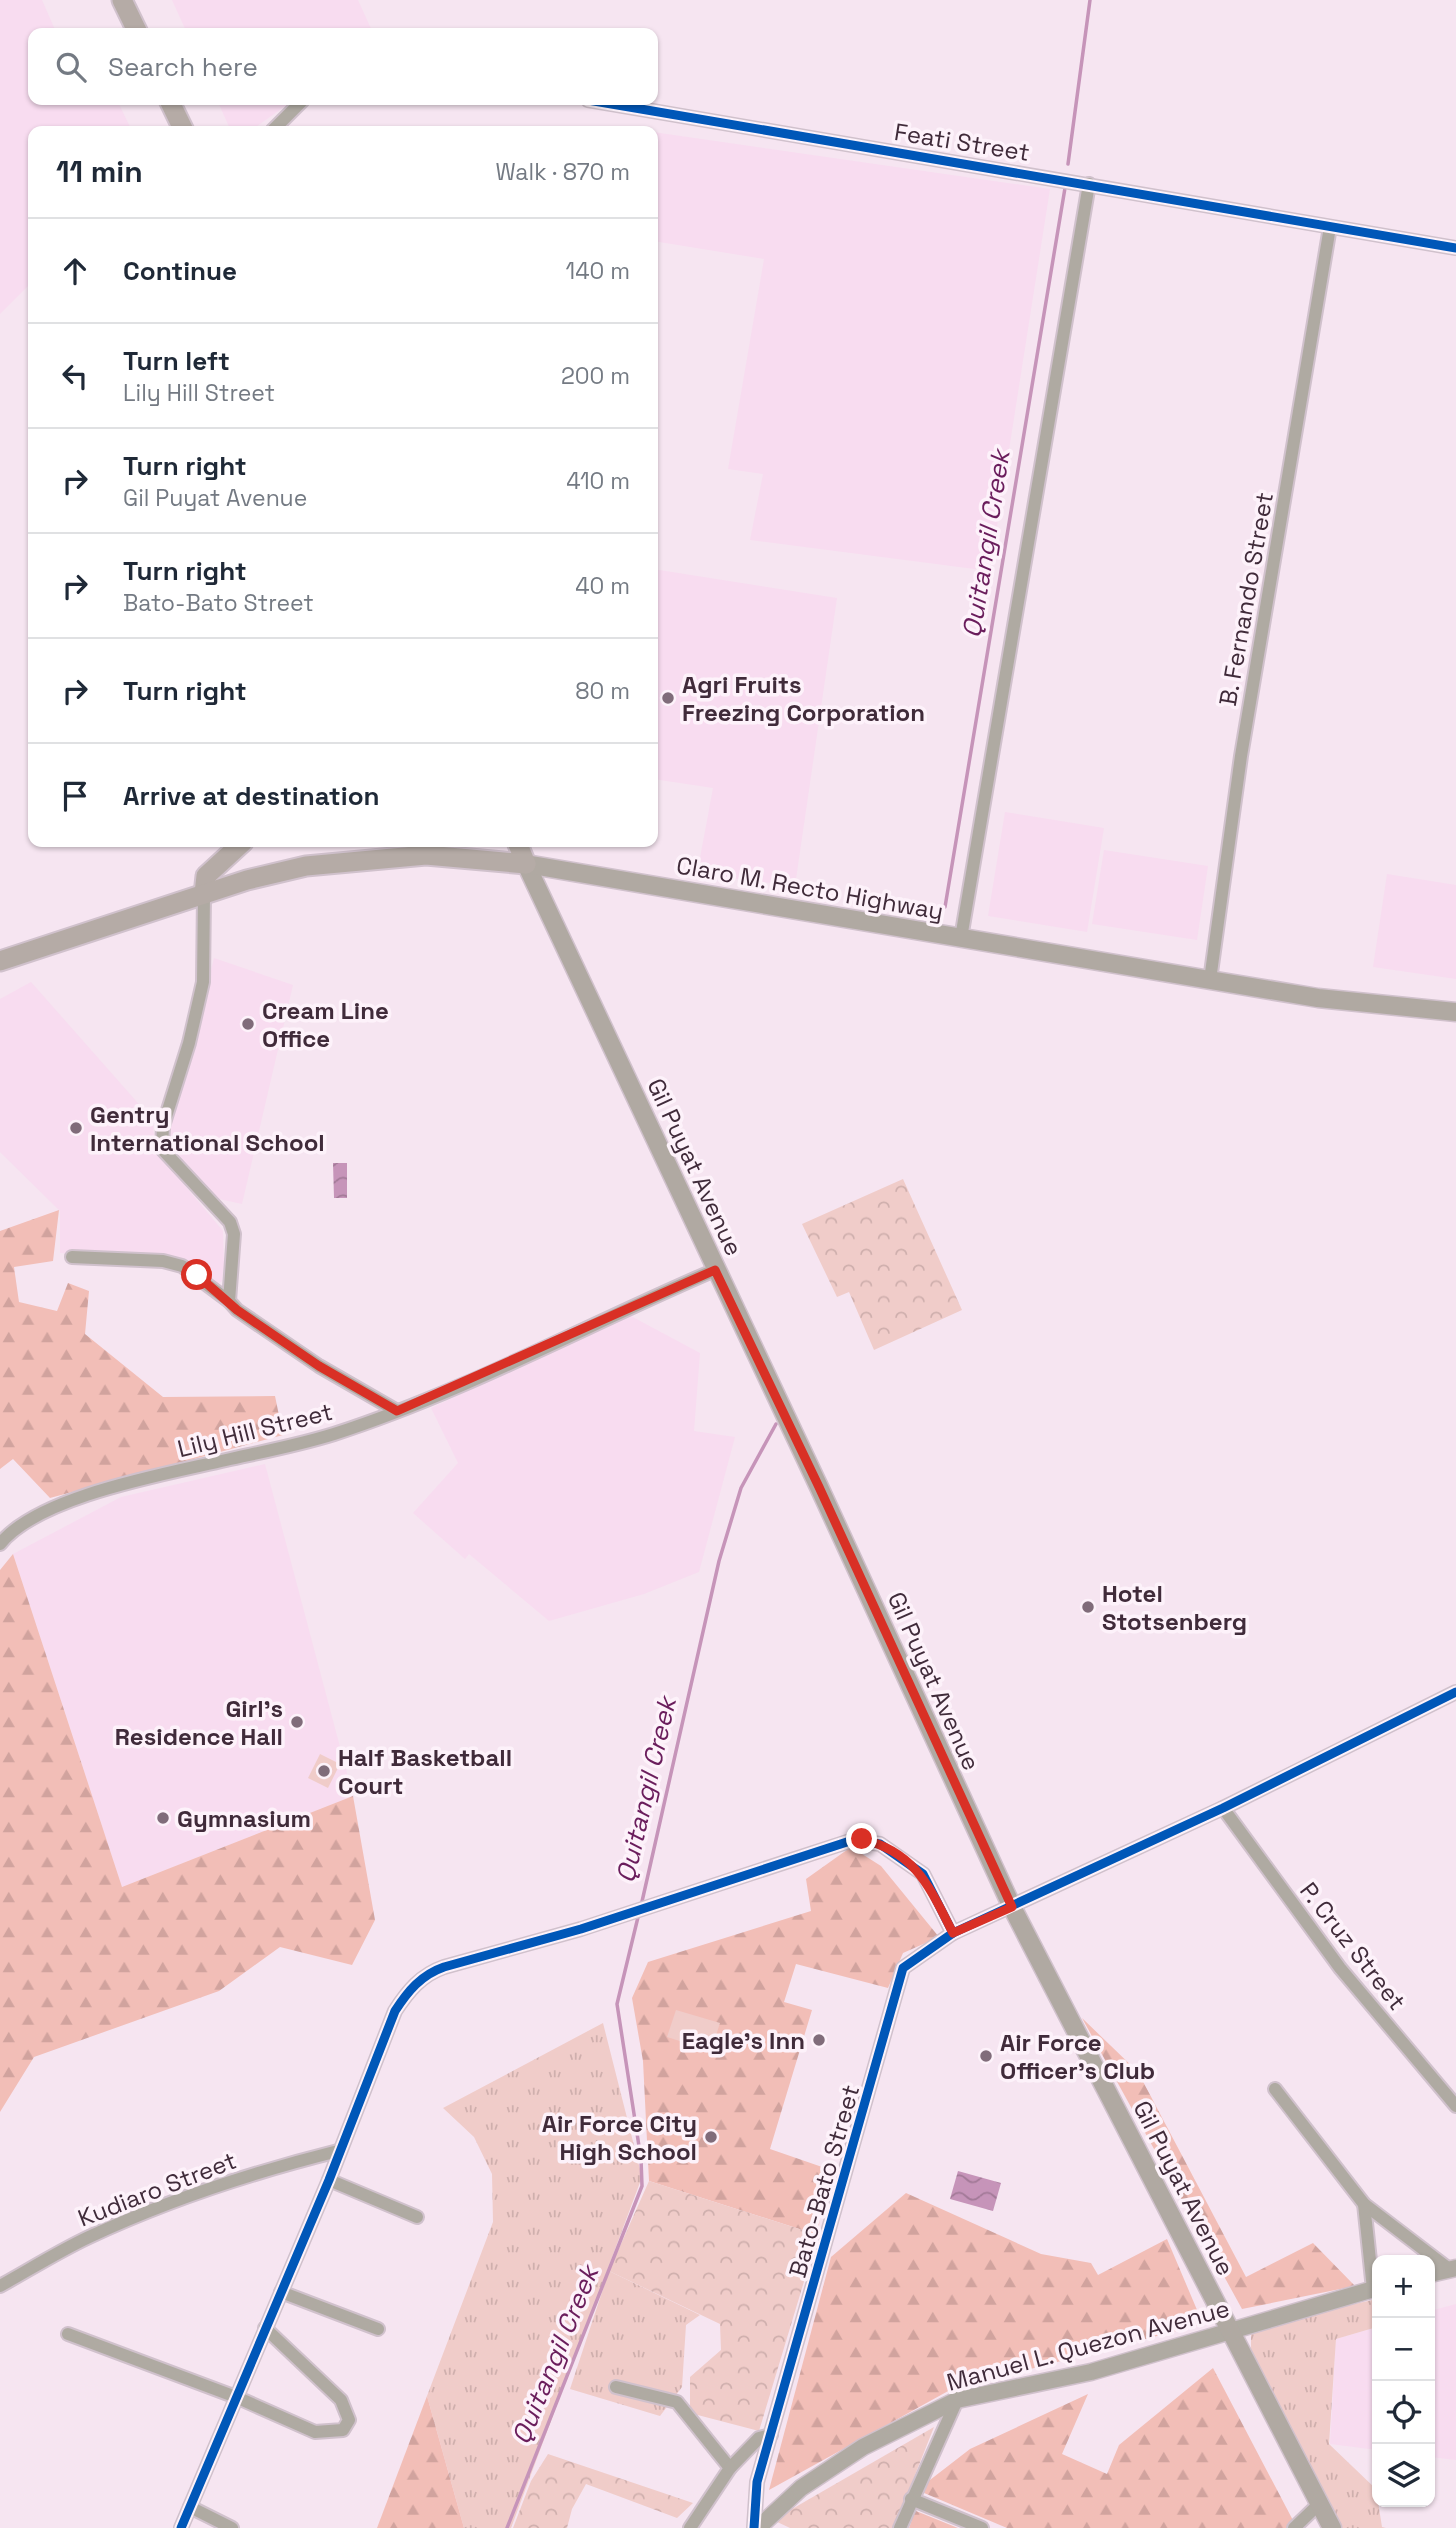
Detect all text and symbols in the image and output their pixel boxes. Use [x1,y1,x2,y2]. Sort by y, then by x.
search box [28,28,658,105]
icon: search [52,48,90,86]
text: Search here [108,50,258,84]
street label: Feati Street [892,116,1032,168]
text: 11 min [56,152,143,191]
text: Walk · 870 m [495,157,630,187]
icon: ahead [56,252,94,290]
text: Continue [123,254,237,288]
text: 140 m [566,256,630,286]
text: Turn left [123,344,230,378]
icon: left [56,357,94,395]
text: 200 m [561,361,630,391]
text: Lily Hill Street [123,378,275,408]
water label: Quitangil Creek [954,445,1018,640]
text: Turn right [123,449,247,483]
icon: right [56,462,94,500]
text: 410 m [566,466,630,496]
text: Gil Puyat Avenue [123,483,307,513]
street label: B. Fernando Street [1212,490,1280,708]
text: Turn right [123,554,247,588]
icon: right [56,567,94,605]
text: 40 m [575,571,630,601]
text: Bato-Bato Street [123,588,314,618]
place label: Agri Fruits Freezing Corporation [682,669,925,728]
icon: right [56,672,94,710]
text: Turn right [123,674,247,708]
text: 80 m [575,676,630,706]
marker: Agri Fruits Freezing Corporation [660,690,676,706]
icon: arrive [56,777,94,815]
text: Arrive at destination [123,779,380,813]
street label: Claro M. Recto Highway [674,849,946,927]
place label: Cream Line Office [262,995,389,1054]
marker: Cream Line Office [240,1016,256,1032]
street label: Gil Puyat Avenue [640,1073,750,1261]
place label: Gentry International School [90,1099,325,1158]
marker: Gentry International School [68,1120,84,1136]
route start [181,1259,212,1290]
street label: Lily Hill Street [174,1396,336,1464]
place label: Hotel Stotsenberg [1102,1578,1247,1637]
street label: Gil Puyat Avenue [881,1587,987,1775]
marker: Hotel Stotsenberg [1080,1599,1096,1615]
water label: Quitangil Creek [608,1691,685,1886]
place label: Girl's Residence Hall [115,1693,283,1752]
marker: Girl's Residence Hall [289,1714,305,1730]
place label: Half Basketball Court [338,1742,512,1801]
marker: Half Basketball Court [316,1763,332,1779]
place label: Gymnasium [177,1803,311,1834]
marker: Gymnasium [155,1810,171,1826]
route end [846,1823,877,1854]
street label: P. Cruz Street [1293,1876,1413,2016]
place label: Eagle's Inn [682,2025,805,2056]
place label: Air Force Officer's Club [1000,2027,1155,2086]
marker: Eagle's Inn [811,2032,827,2048]
marker: Air Force Officer's Club [978,2048,994,2064]
street label: Bato-Bato Street [782,2081,866,2281]
street label: Gil Puyat Avenue [1127,2095,1241,2281]
place label: Air Force City High School [542,2108,697,2167]
marker: Air Force City High School [703,2129,719,2145]
street label: Kudiaro Street [73,2145,241,2233]
map controls [1372,2255,1435,2507]
button: + [1372,2255,1435,2318]
water label: Quitangil Creek [504,2258,607,2449]
street label: Manuel L. Quezon Avenue [943,2292,1233,2398]
button: − [1372,2318,1435,2381]
button: locate [1372,2381,1435,2444]
button: layers [1372,2444,1435,2507]

